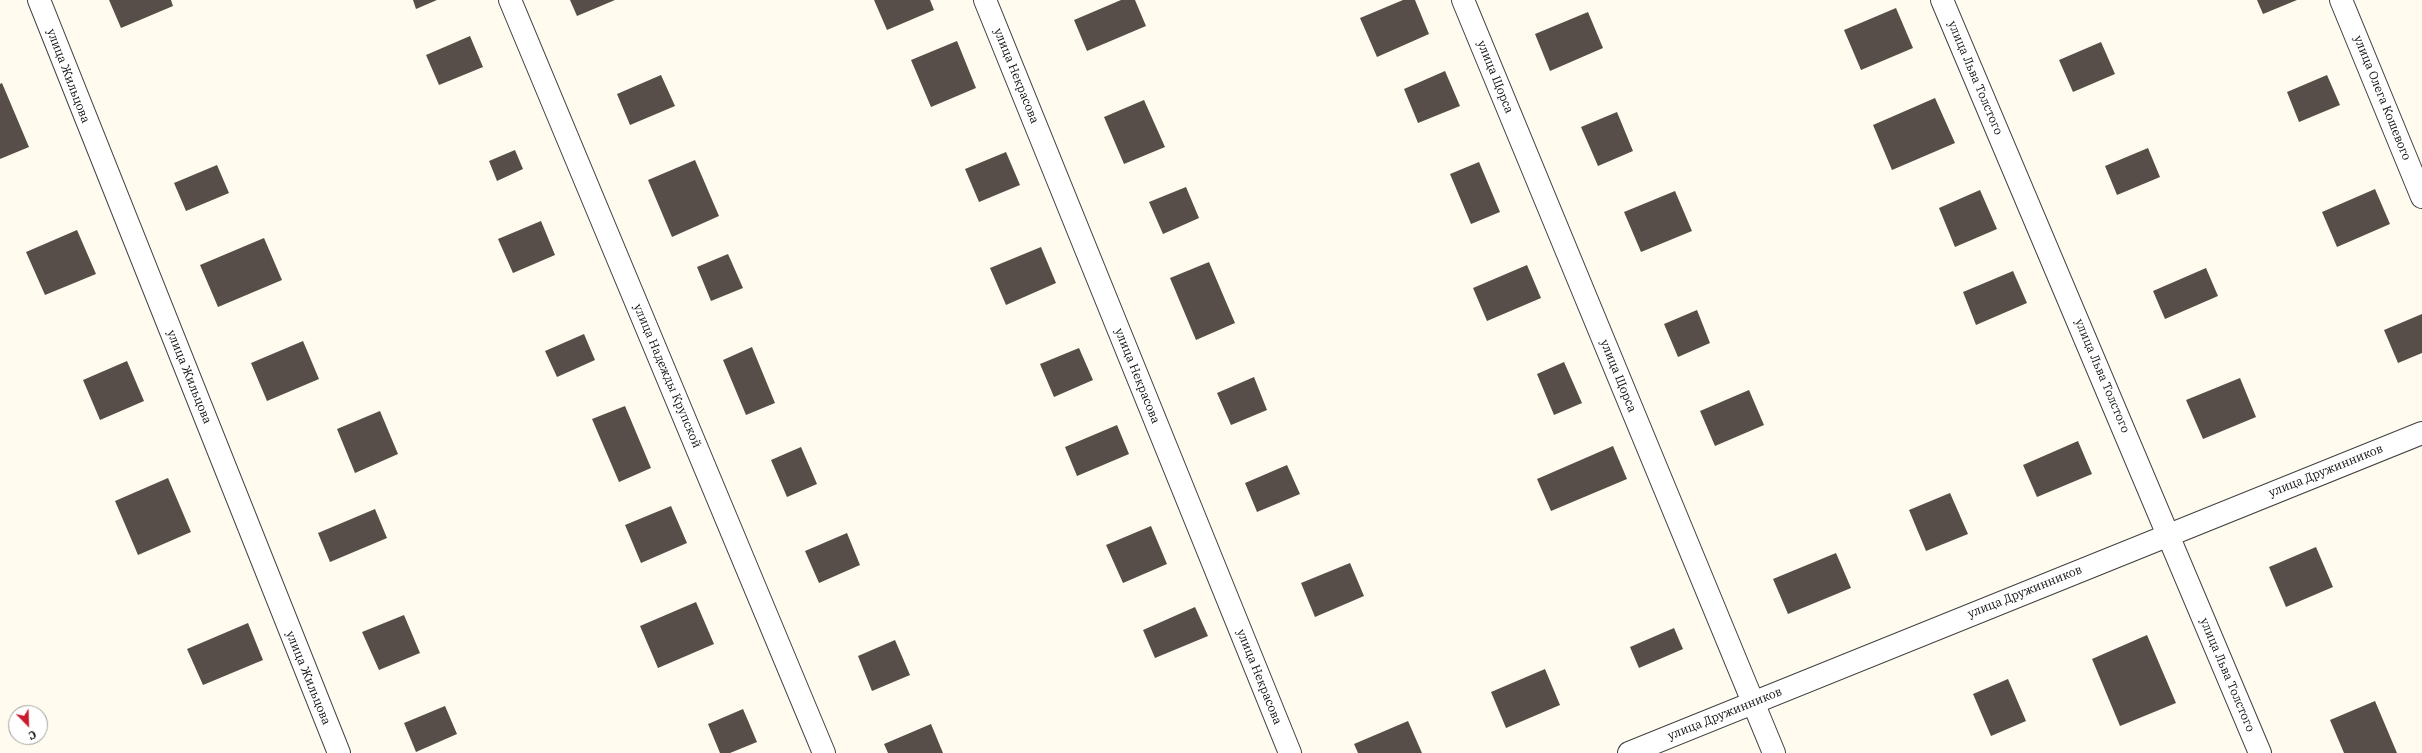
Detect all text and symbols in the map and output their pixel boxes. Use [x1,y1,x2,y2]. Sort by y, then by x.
street label: улица Льва Толстого [1944,19,2006,137]
street label: улица Некрасова [990,26,1042,126]
street label: улица Жильцова [43,27,93,125]
street label: улица Олега Кошевого [2350,33,2414,163]
street label: улица Щорса [1474,38,1516,116]
street label: улица Надежды Крупской [630,302,704,450]
street label: улица Льва Толстого [2071,317,2133,435]
street label: улица Некрасова [1111,326,1163,426]
street label: улица Жильцова [164,328,214,426]
street label: улица Щорса [1597,337,1639,415]
street label: улица Дружинников [2267,442,2385,500]
street label: улица Дружинников [1966,563,2084,621]
street label: улица Льва Толстого [2196,616,2258,734]
street label: улица Некрасова [1233,627,1285,727]
street label: улица Жильцова [283,629,333,727]
street label: улица Дружинников [1666,685,1784,743]
north arrow [8,705,48,745]
text: С [26,727,38,743]

